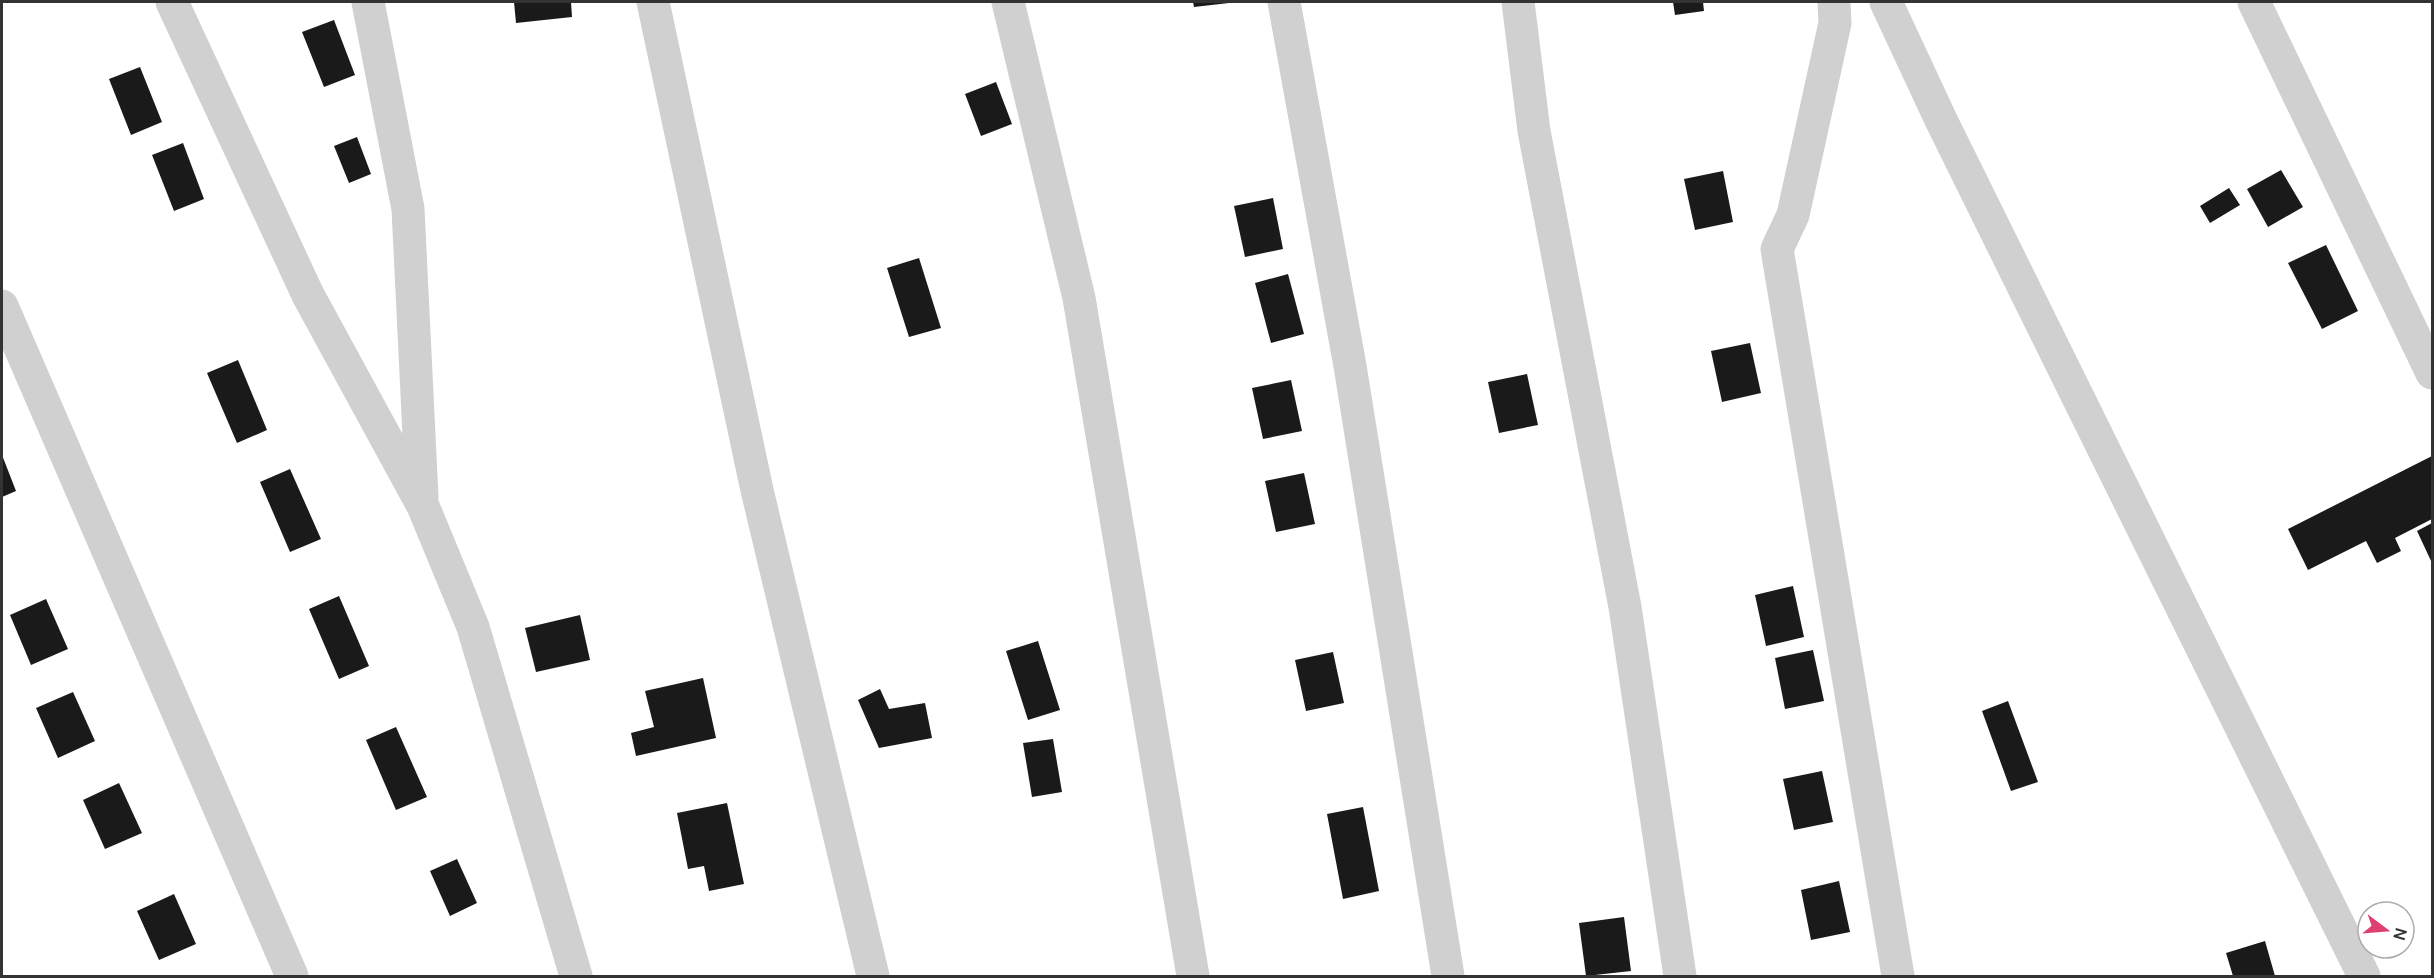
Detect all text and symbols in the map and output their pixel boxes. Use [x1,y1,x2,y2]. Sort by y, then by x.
north arrow [2356,900,2416,960]
text: N [2388,926,2413,943]

